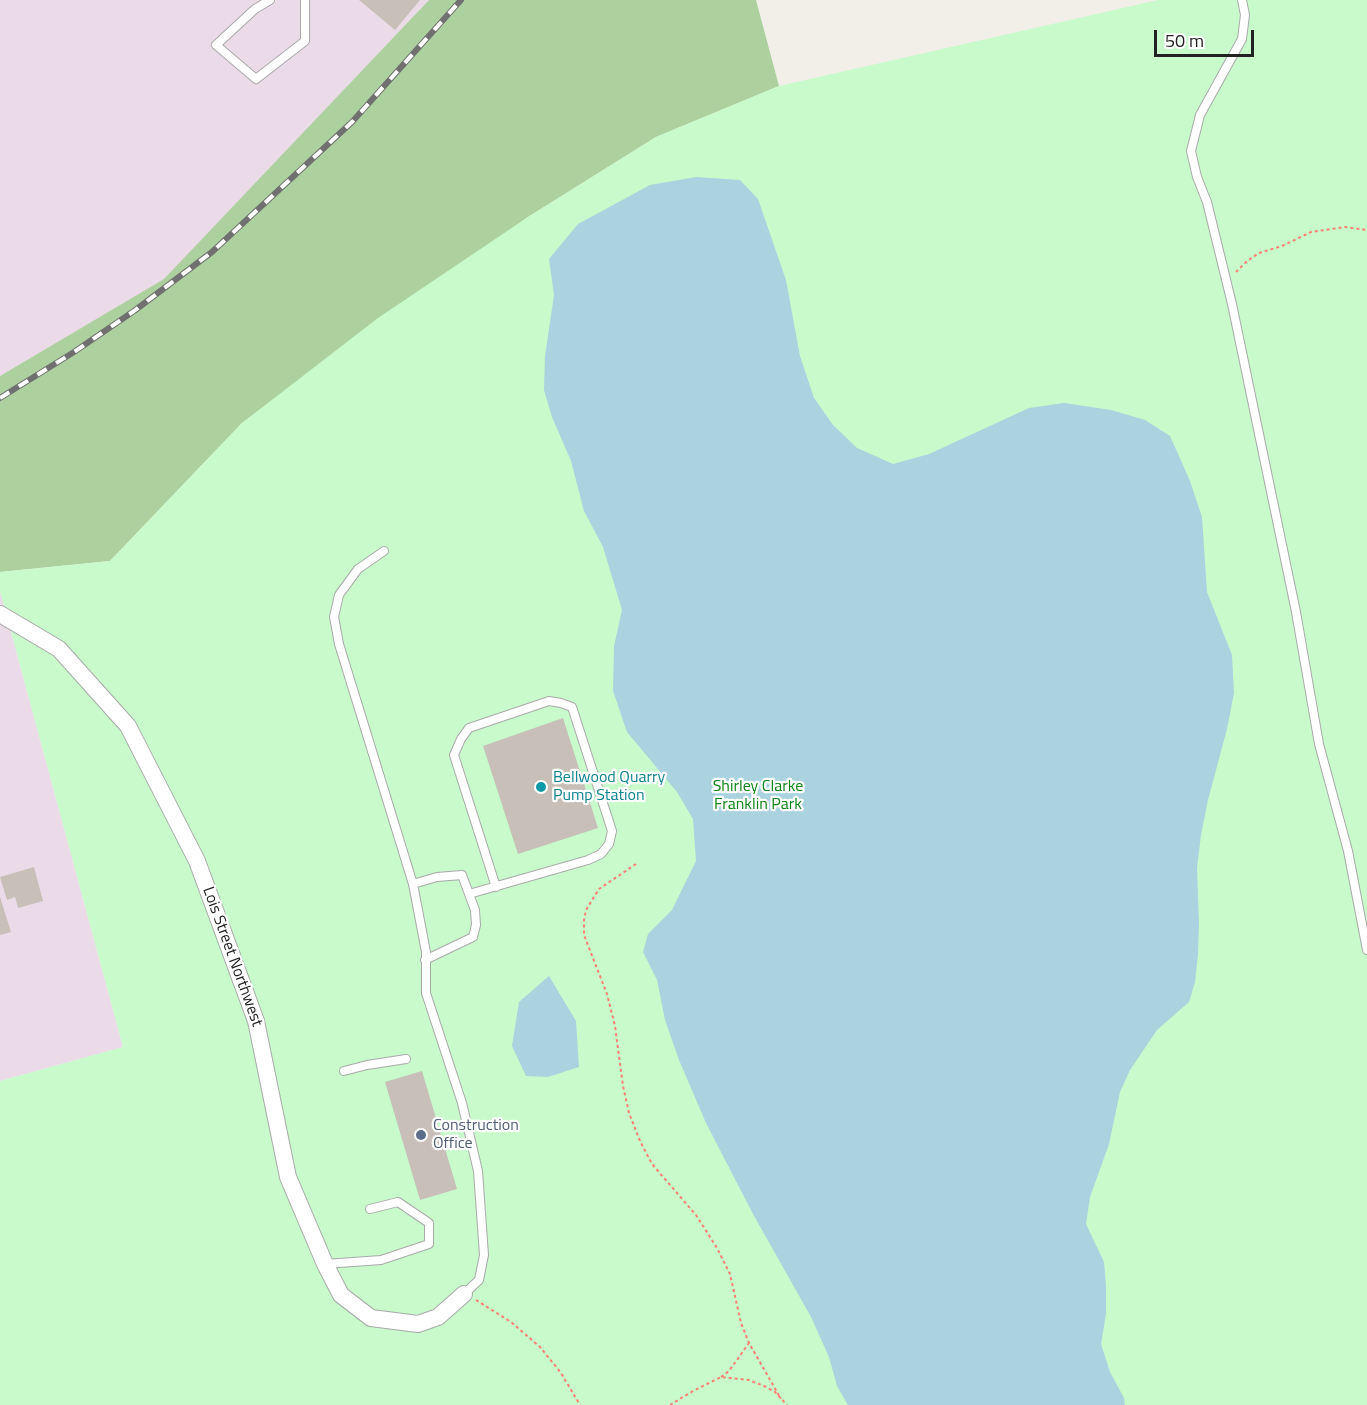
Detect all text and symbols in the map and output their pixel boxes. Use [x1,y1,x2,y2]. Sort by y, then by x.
scale bar [1157,18,1258,56]
text: 50 m [1165,27,1204,54]
place label: Bellwood Quarry Pump Station [553,768,665,806]
park label: Shirley Clarke Franklin Park [713,777,803,815]
marker: Bellwood Quarry Pump Station [534,780,548,794]
street label: Lois Street Northwest [198,884,266,1030]
place label: Construction Office [433,1116,519,1154]
marker: Construction Office [414,1128,428,1142]

